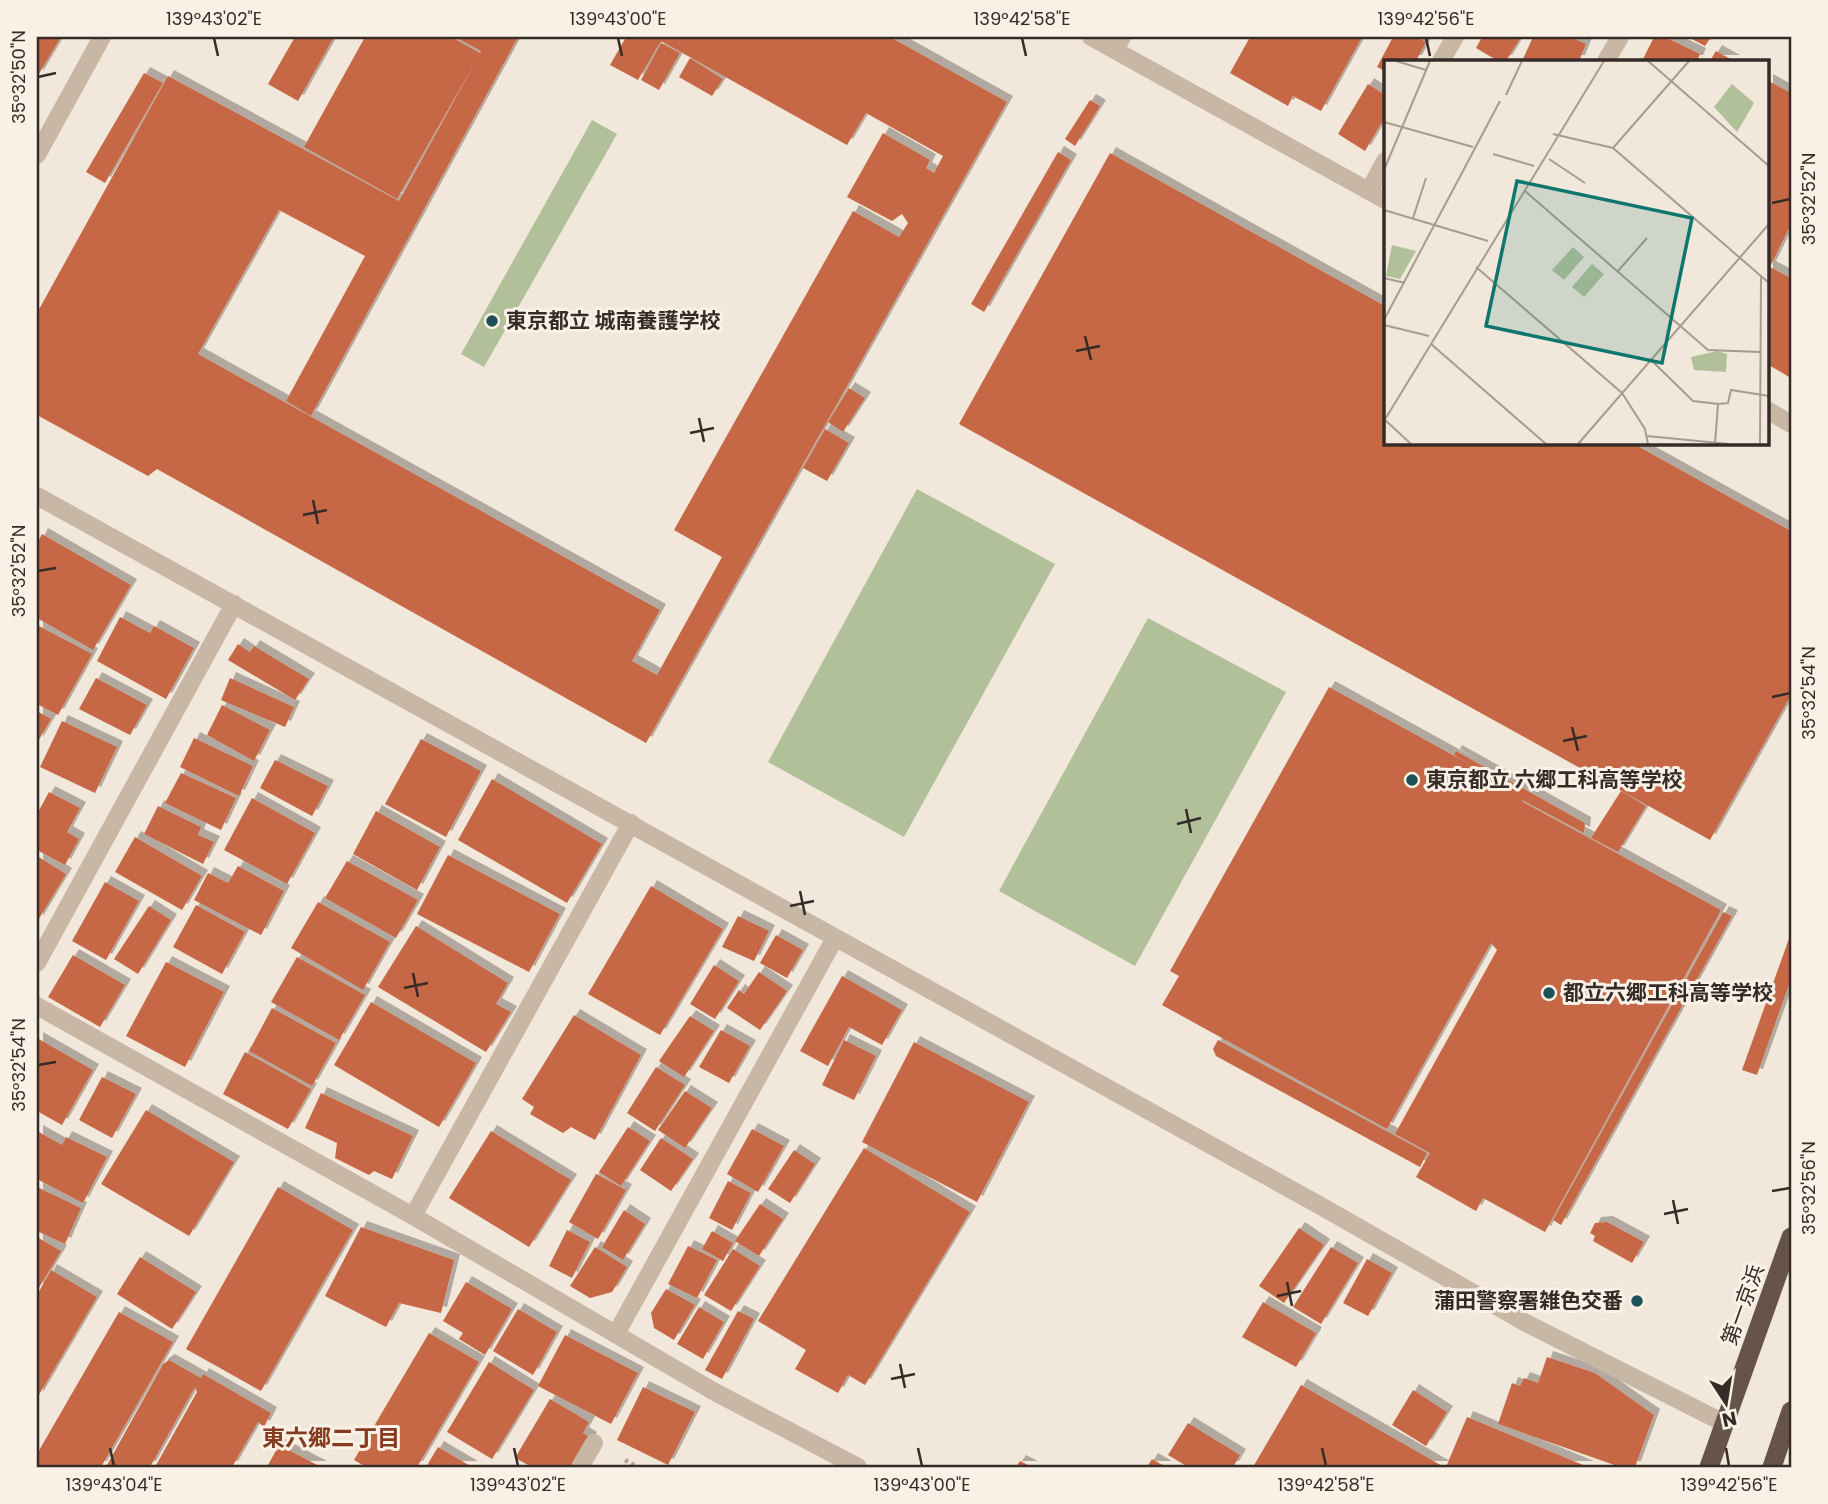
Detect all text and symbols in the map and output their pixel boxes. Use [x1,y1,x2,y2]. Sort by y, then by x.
text: 139°43'02"E [166,6,262,31]
text: 139°43'00"E [570,6,666,31]
text: 139°42'58"E [974,6,1070,31]
text: 139°42'56"E [1378,6,1474,31]
text: 35°32'50"N [6,30,31,124]
inset map [1384,60,1769,444]
text: 35°32'52"N [1796,153,1821,245]
place label: 東京都立 城南養護学校 [506,306,720,335]
marker: 東京都立 城南養護学校 [484,313,500,329]
text: 35°32'52"N [6,525,31,617]
text: 35°32'54"N [1796,646,1821,740]
place label: 東京都立 六郷工科高等学校 [1426,765,1682,794]
marker: 東京都立 六郷工科高等学校 [1404,772,1420,788]
place label: 都立六郷工科高等学校 [1563,978,1773,1007]
marker: 都立六郷工科高等学校 [1541,985,1557,1001]
text: 35°32'54"N [6,1018,31,1112]
text: 35°32'56"N [1796,1141,1821,1235]
street label: 第一京浜 [1715,1260,1771,1349]
place label: 蒲田警察署雑色交番 [1434,1286,1623,1315]
marker: 蒲田警察署雑色交番 [1629,1293,1645,1309]
north arrow [1692,1368,1762,1438]
text: N [1720,1404,1739,1434]
district label: 東六郷二丁目 [262,1422,400,1454]
text: 139°43'04"E [66,1472,162,1497]
text: 139°43'02"E [470,1472,566,1497]
text: 139°43'00"E [874,1472,970,1497]
text: 139°42'58"E [1278,1472,1374,1497]
text: 139°42'56"E [1681,1472,1777,1497]

